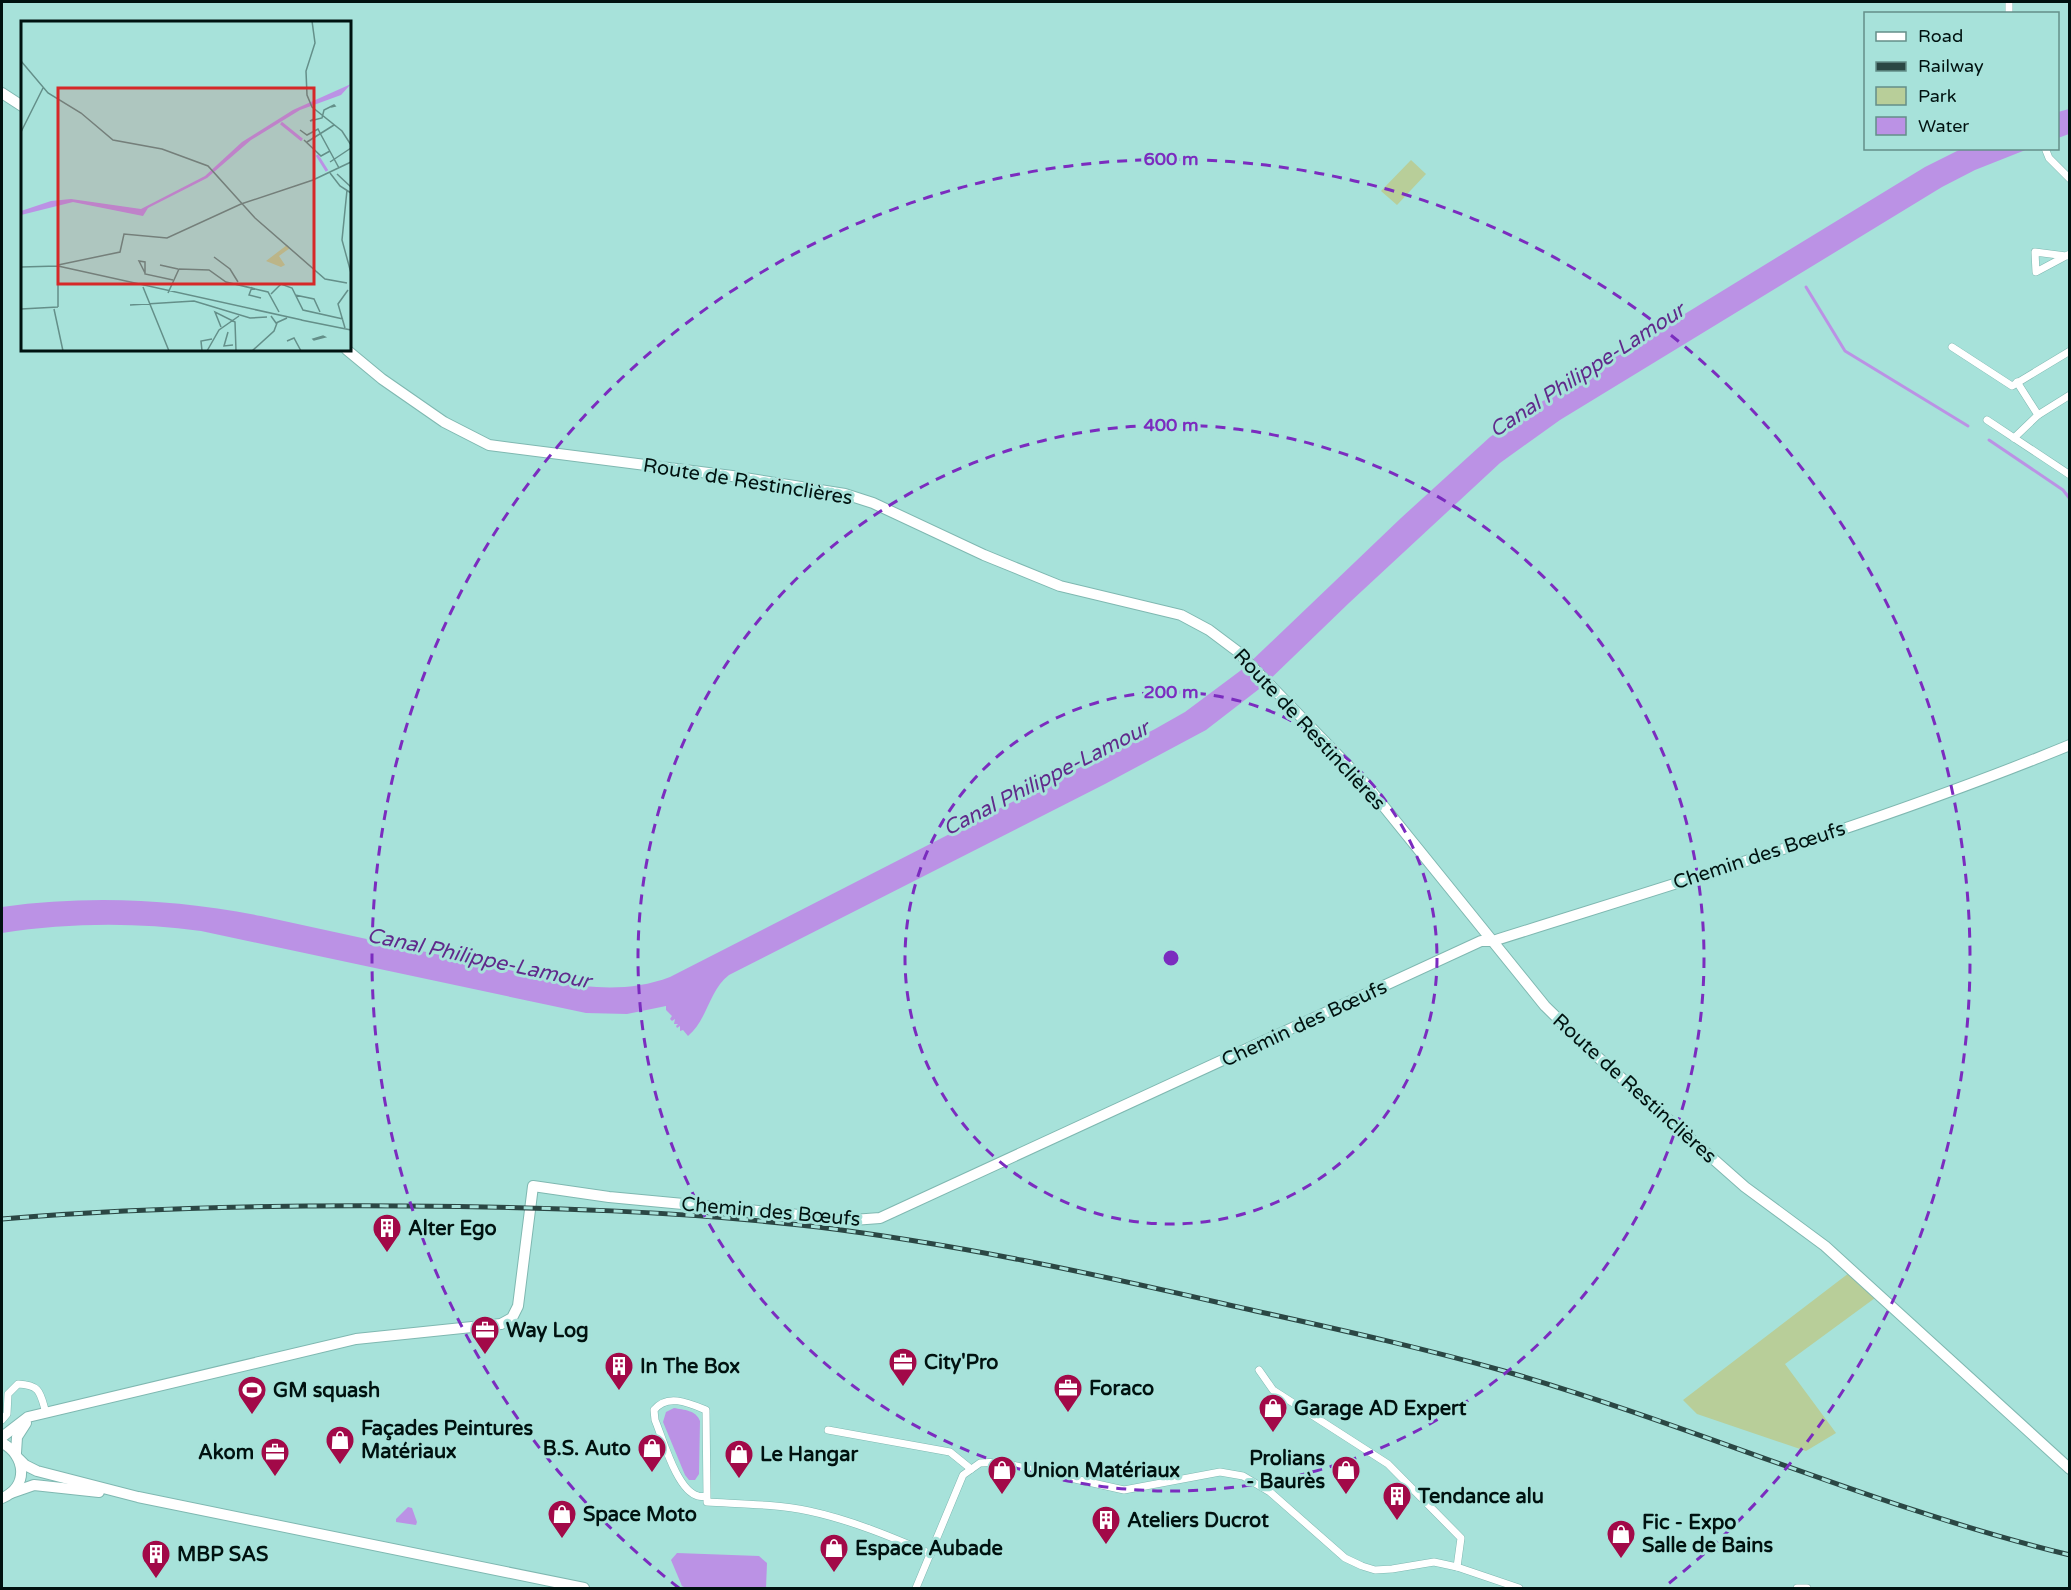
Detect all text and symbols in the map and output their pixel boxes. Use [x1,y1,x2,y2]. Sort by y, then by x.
legend [1864,12,2059,150]
inset map [21,21,351,351]
text: Road [1918,25,1963,47]
text: Railway [1918,55,1984,77]
text: Park [1918,85,1957,107]
text: Water [1918,115,1969,137]
text: 600 m [1143,148,1199,170]
water label: Canal Philippe-Lamour [1485,296,1692,443]
text: 400 m [1143,414,1199,436]
street label: Route de Restinclières [641,454,854,510]
street label: Route de Restinclières [1228,644,1390,815]
text: 200 m [1143,681,1199,703]
water label: Canal Philippe-Lamour [939,714,1156,841]
street label: Chemin des Bœufs [1670,817,1849,895]
water label: Canal Philippe-Lamour [365,923,596,995]
centre of rings [1161,948,1181,968]
street label: Chemin des Bœufs [1218,975,1391,1073]
street label: Route de Restinclières [1548,1009,1721,1169]
street label: Chemin des Bœufs [680,1192,862,1232]
building icon: Alter Ego [371,1212,403,1254]
place label: Alter Ego [408,1217,497,1241]
office icon: Way Log [469,1314,501,1356]
place label: Way Log [506,1319,589,1343]
office icon: City'Pro [887,1346,919,1388]
building icon: In The Box [603,1350,635,1392]
place label: City'Pro [924,1351,998,1375]
place label: In The Box [640,1355,740,1379]
office icon: Foraco [1052,1372,1084,1414]
sports icon: GM squash [236,1374,268,1416]
place label: Foraco [1089,1377,1154,1401]
place label: GM squash [273,1379,380,1403]
shop icon: Garage AD Expert [1257,1392,1289,1434]
place label: Garage AD Expert [1294,1397,1467,1421]
place label: Façades Peintures Matériaux [361,1417,533,1464]
shop icon: Façades Peintures Matériaux [324,1424,356,1466]
shop icon: B.S. Auto [636,1432,668,1474]
office icon: Akom [259,1436,291,1478]
place label: B.S. Auto [543,1437,631,1461]
shop icon: Le Hangar [723,1438,755,1480]
place label: Akom [198,1441,254,1465]
place label: Le Hangar [760,1443,858,1467]
place label: Prolians - Baurès [1246,1447,1325,1494]
shop icon: Union Matériaux [986,1454,1018,1496]
shop icon: Prolians - Baurès [1330,1454,1362,1496]
place label: Union Matériaux [1023,1459,1180,1483]
building icon: Tendance alu [1381,1480,1413,1522]
place label: Tendance alu [1417,1485,1544,1509]
shop icon: Space Moto [546,1498,578,1540]
place label: Space Moto [583,1503,697,1527]
building icon: Ateliers Ducrot [1090,1504,1122,1546]
place label: Ateliers Ducrot [1127,1509,1269,1533]
place label: Fic - Expo Salle de Bains [1642,1511,1773,1558]
shop icon: Fic - Expo Salle de Bains [1605,1518,1637,1560]
shop icon: Espace Aubade [818,1532,850,1574]
place label: Espace Aubade [855,1537,1003,1561]
building icon: MBP SAS [140,1538,172,1580]
place label: MBP SAS [177,1543,268,1567]

